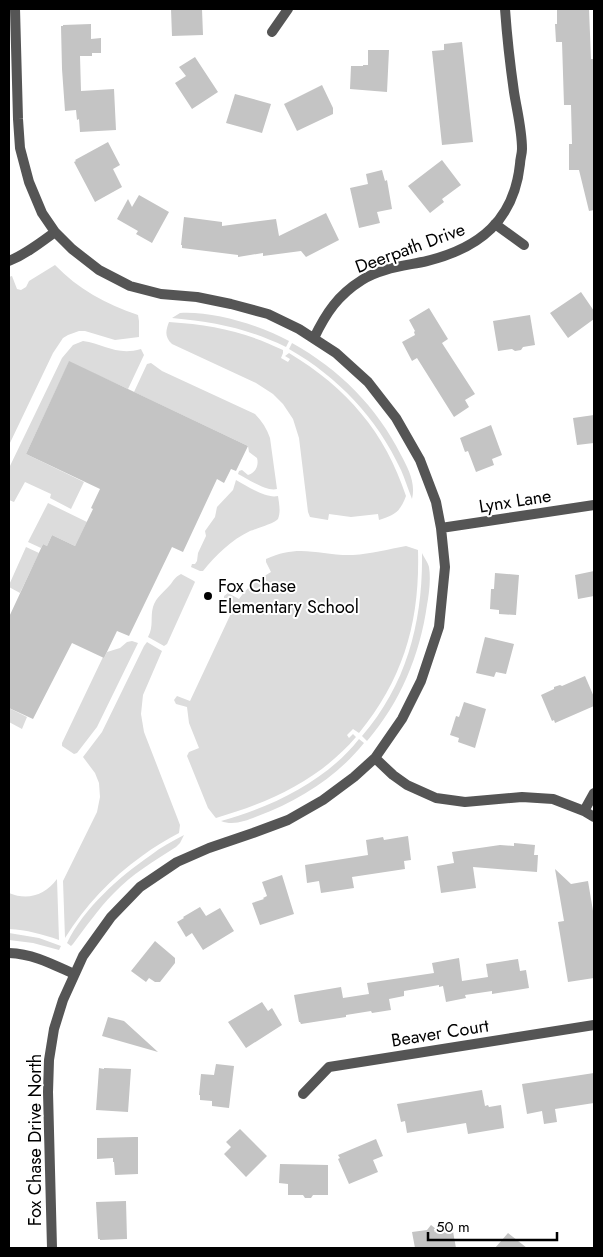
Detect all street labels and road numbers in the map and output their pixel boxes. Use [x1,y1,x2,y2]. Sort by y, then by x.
street label: Deerpath Drive [351,216,469,280]
street label: Lynx Lane [477,482,553,520]
street label: Beaver Court [389,1012,491,1054]
street label: Fox Chase Drive North [22,1054,48,1226]

